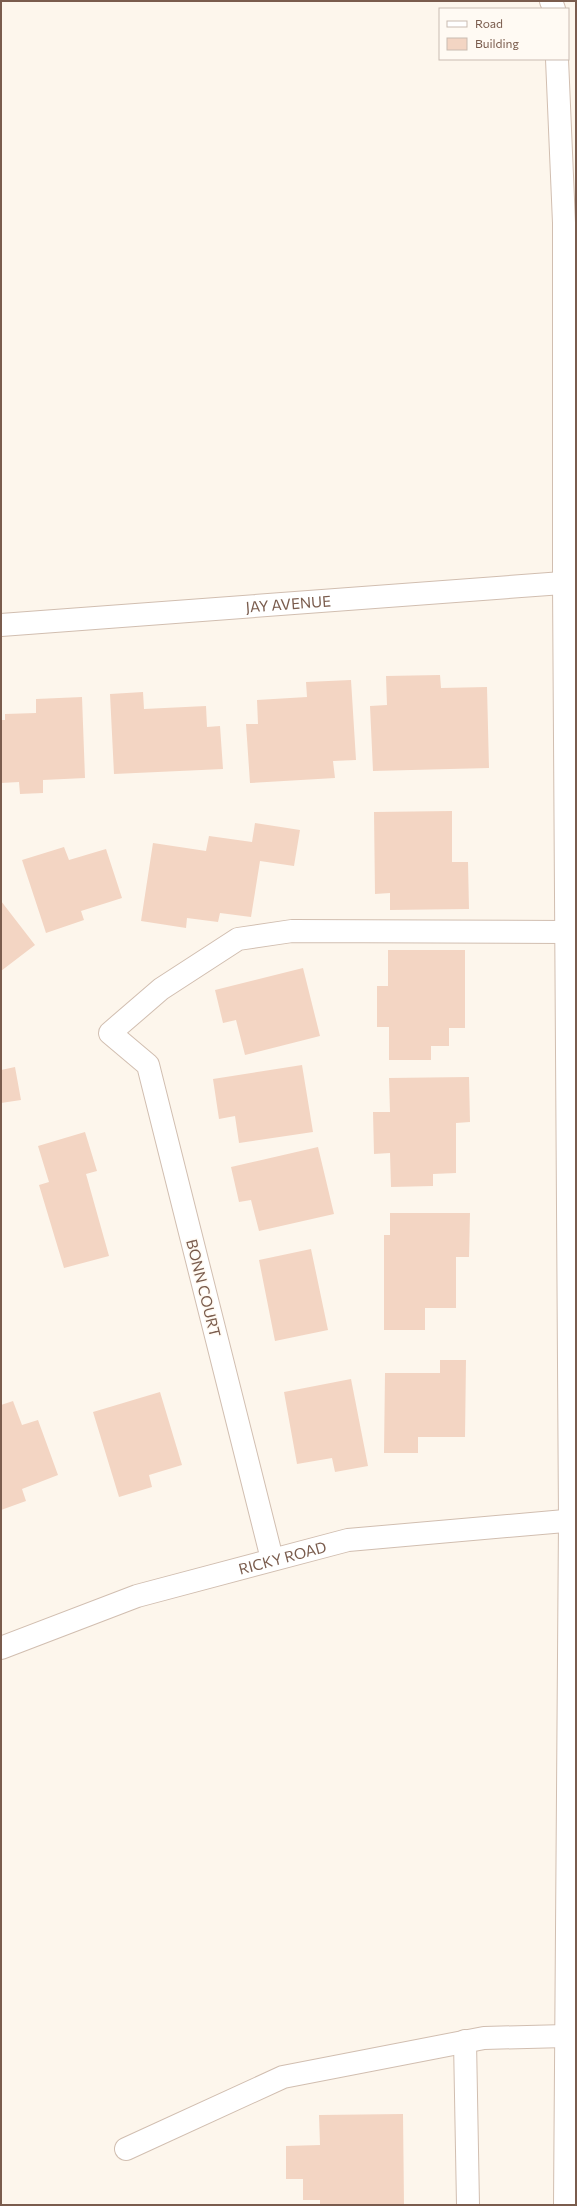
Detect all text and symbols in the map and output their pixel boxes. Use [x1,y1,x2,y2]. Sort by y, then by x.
legend [439,8,569,60]
text: Road [475,16,503,30]
text: Building [475,36,519,50]
street label: JAY AVENUE [245,591,332,616]
street label: BONN COURT [183,1237,225,1339]
street label: RICKY ROAD [236,1537,328,1578]

